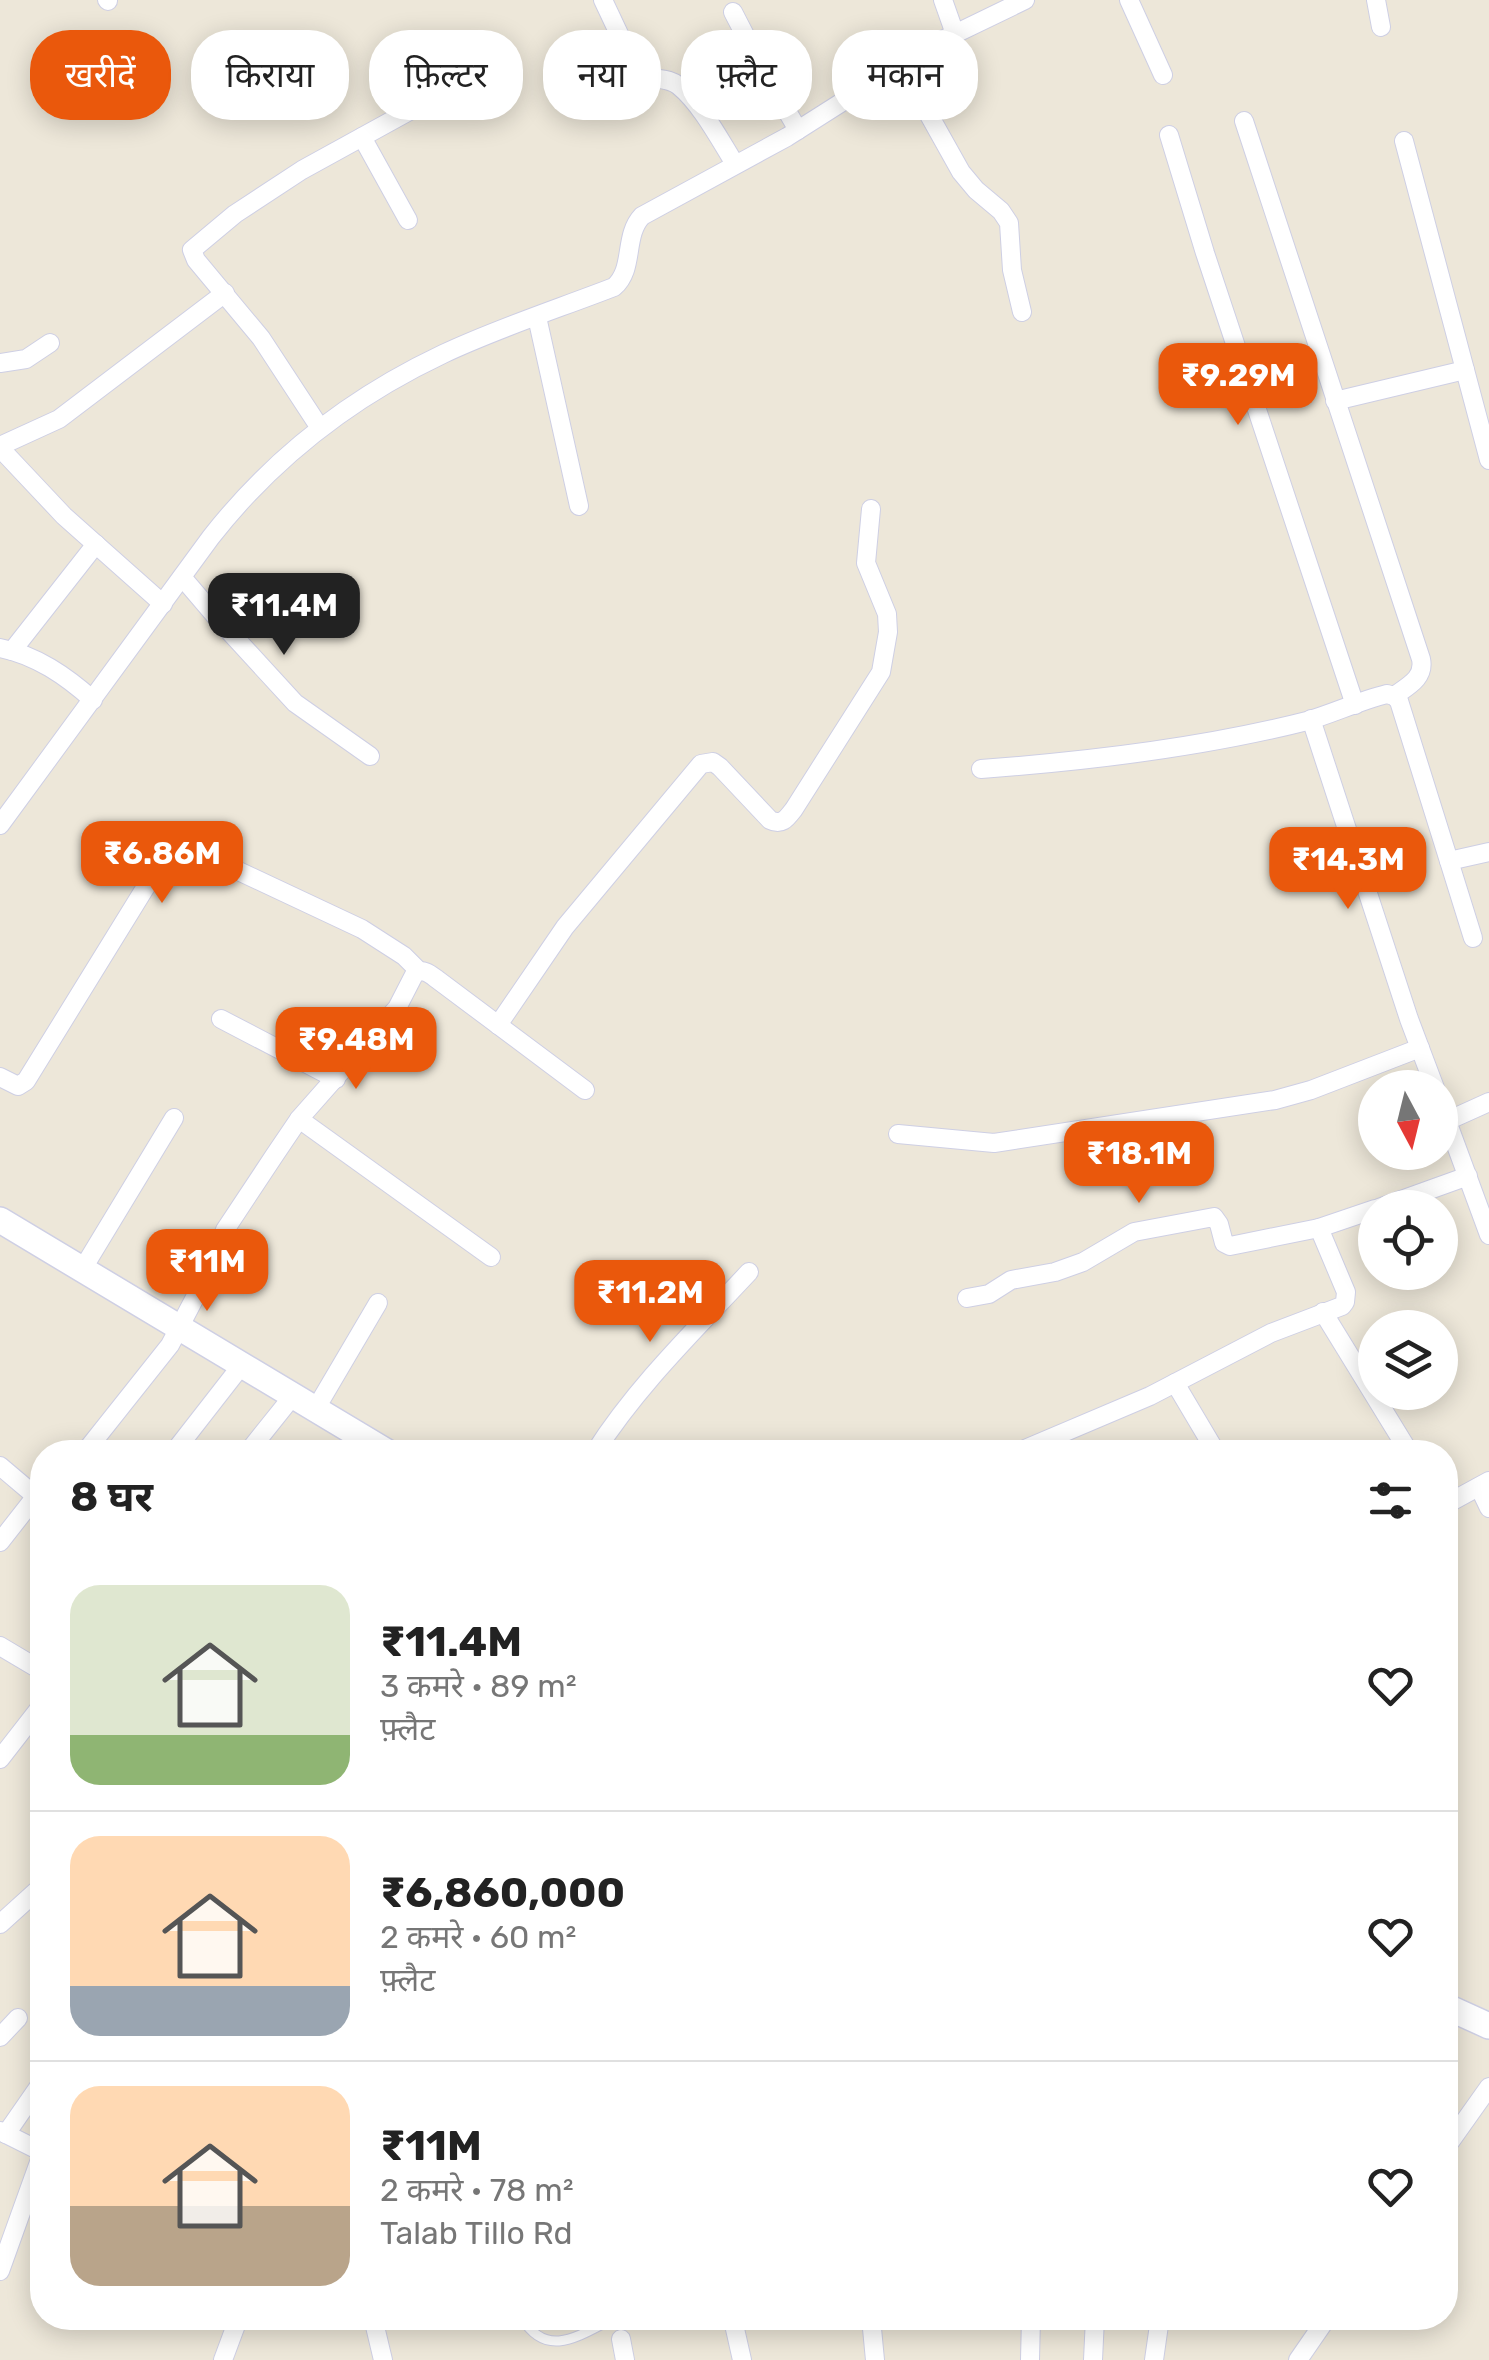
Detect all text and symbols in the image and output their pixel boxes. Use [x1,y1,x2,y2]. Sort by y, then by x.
chip: खरीदें [30,30,171,120]
chip: किराया [191,30,349,120]
chip: फ़िल्टर [369,30,523,120]
chip: नया [543,30,661,120]
chip: फ़्लैट [681,30,812,120]
chip: मकान [832,30,978,120]
pin: ₹9.29M [1157,343,1319,428]
text: ₹9.29M [1181,356,1295,394]
pin: ₹11.4M [203,573,365,658]
text: ₹11.4M [230,586,338,624]
pin: ₹6.86M [81,821,243,906]
pin: ₹14.3M [1267,827,1429,912]
text: ₹6.86M [103,834,221,872]
text: ₹14.3M [1291,840,1405,878]
pin: ₹9.48M [275,1007,437,1092]
text: ₹9.48M [298,1020,414,1058]
north arrow [1358,1070,1458,1170]
map controls [1358,1070,1458,1410]
pin: ₹18.1M [1058,1121,1220,1206]
text: ₹18.1M [1086,1134,1192,1172]
button: locate [1358,1190,1458,1290]
pin: ₹11M [148,1229,266,1314]
text: ₹11M [168,1242,246,1280]
pin: ₹11.2M [569,1260,731,1345]
text: ₹11.2M [596,1273,704,1311]
button: layers [1358,1310,1458,1410]
text: 8 घर [70,1472,153,1522]
icon: filters [1363,1473,1418,1528]
text: ₹11.4M [380,1617,522,1667]
icon: home [150,1625,270,1745]
icon: heart [1363,1658,1418,1713]
text: 3 कमरे · 89 m² [380,1667,577,1705]
text: फ़्लैट [380,1710,435,1748]
text: ₹6,860,000 [380,1868,625,1918]
icon: home [150,1876,270,1996]
icon: heart [1363,1909,1418,1964]
text: 2 कमरे · 60 m² [380,1918,576,1956]
text: फ़्लैट [380,1961,435,1999]
text: ₹11M [380,2121,482,2171]
icon: home [150,2126,270,2246]
icon: heart [1363,2159,1418,2214]
text: 2 कमरे · 78 m² [380,2171,574,2209]
text: Talab Tillo Rd [380,2214,573,2252]

